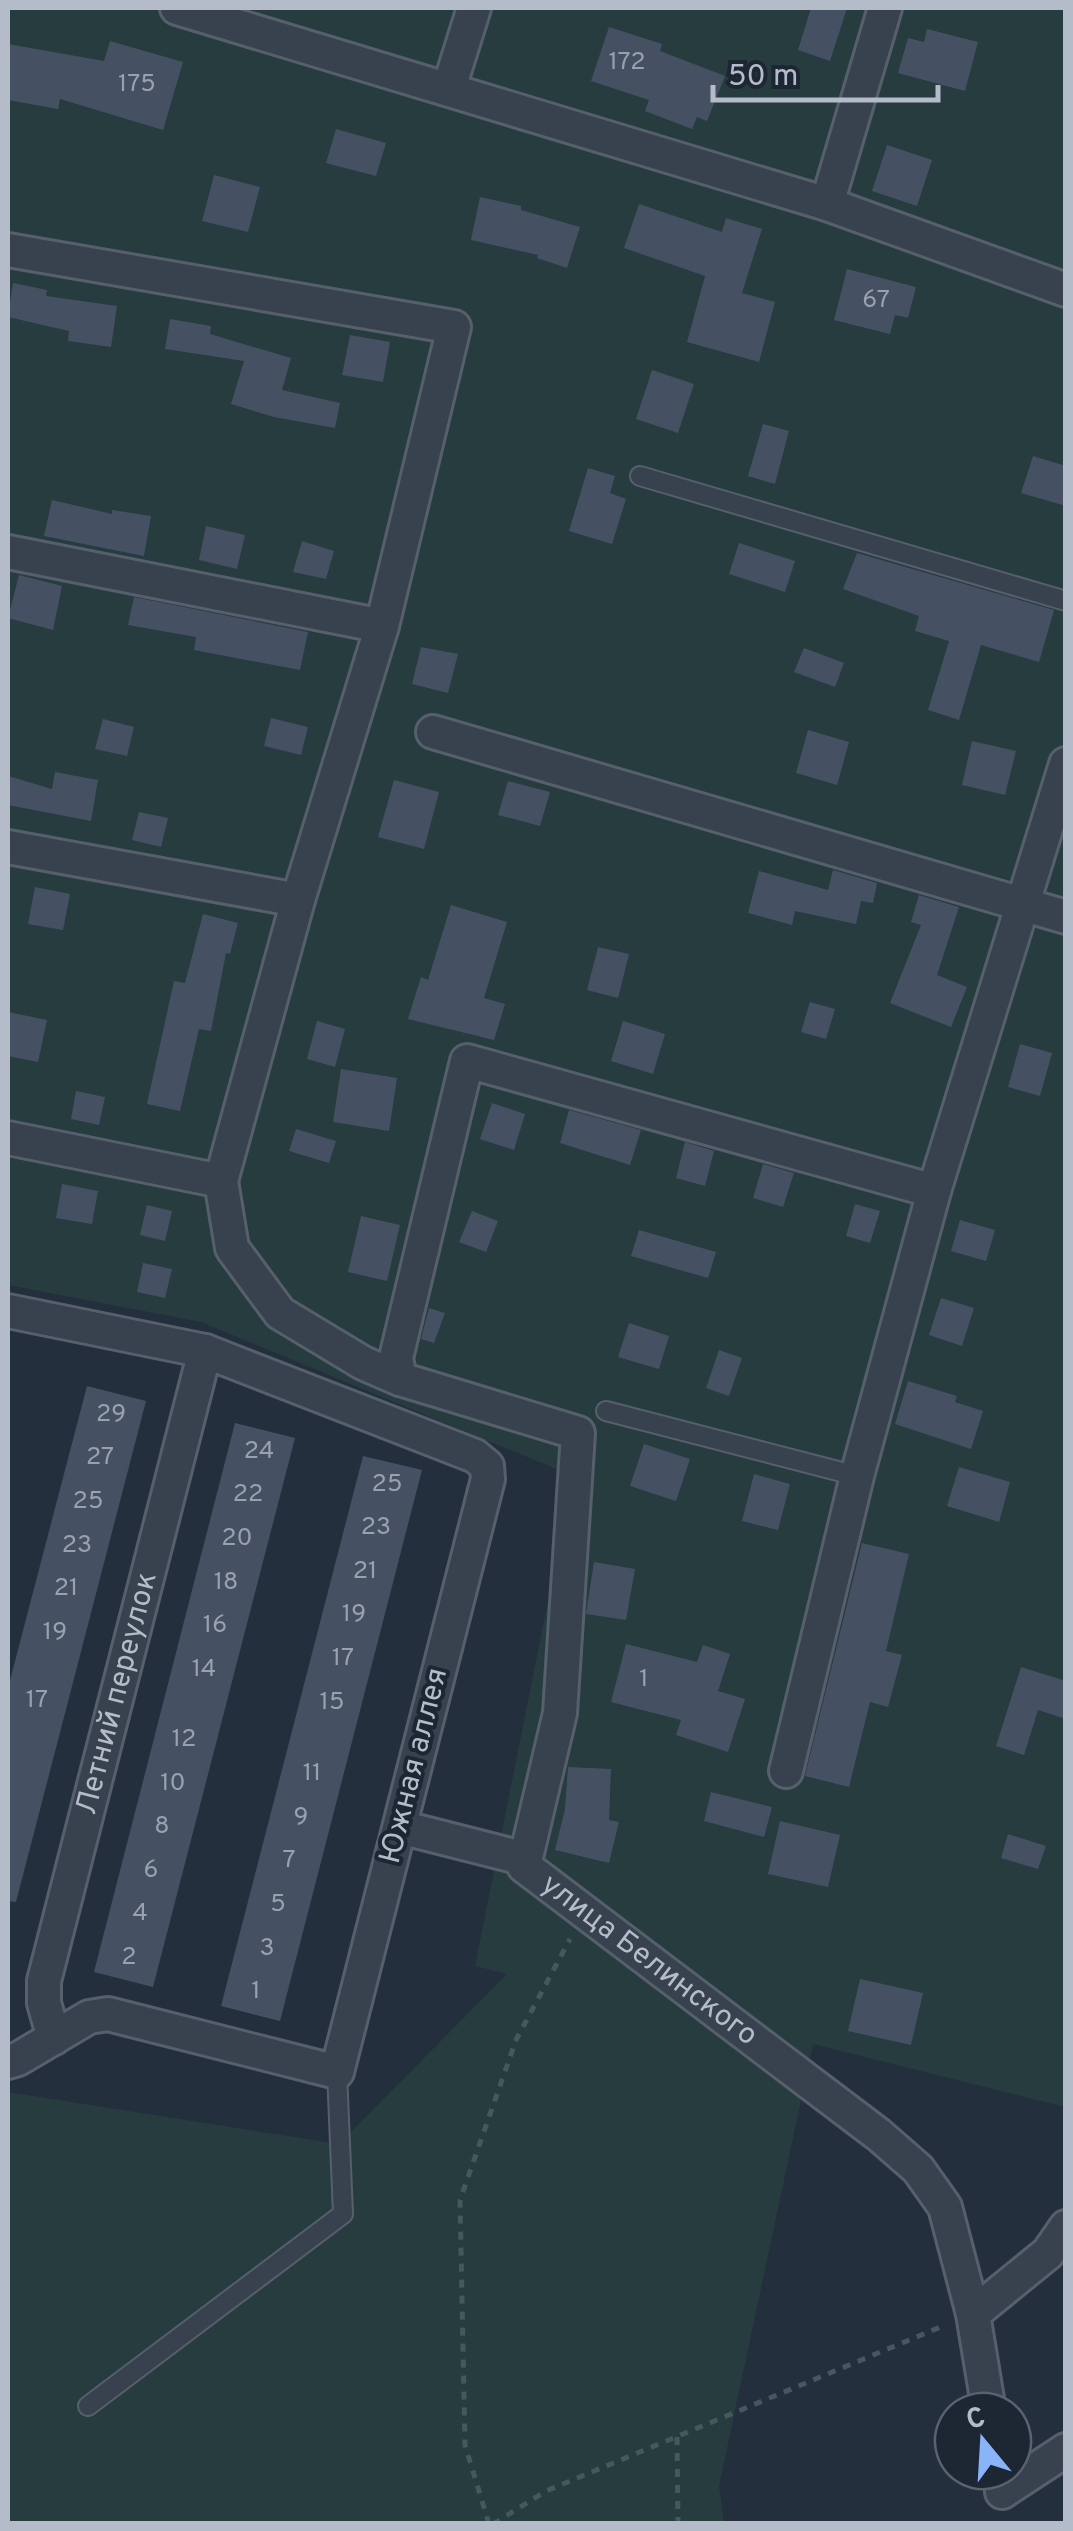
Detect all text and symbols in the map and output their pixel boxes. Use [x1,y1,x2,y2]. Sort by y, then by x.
scale bar [713,40,938,102]
house number: 172 [608,47,646,79]
text: 50 m [728,59,798,96]
house number: 175 [118,69,156,101]
house number: 67 [862,285,890,317]
house number: 29 [96,1399,126,1431]
house number: 24 [244,1436,274,1468]
house number: 27 [86,1442,114,1474]
house number: 25 [372,1469,402,1501]
house number: 22 [233,1479,263,1511]
house number: 25 [73,1486,103,1518]
house number: 23 [361,1512,391,1544]
house number: 20 [221,1523,253,1555]
house number: 23 [62,1530,92,1562]
house number: 21 [353,1556,377,1588]
house number: 18 [214,1567,238,1599]
street label: Летний переулок [69,1568,166,1819]
house number: 21 [54,1573,78,1605]
house number: 19 [342,1599,366,1631]
house number: 16 [203,1610,227,1642]
house number: 19 [43,1617,67,1649]
house number: 17 [332,1643,354,1675]
house number: 14 [192,1654,216,1686]
street label: Южная аллея [373,1664,457,1868]
house number: 1 [639,1664,649,1696]
house number: 17 [26,1685,48,1717]
house number: 15 [320,1687,344,1719]
house number: 12 [172,1724,196,1756]
house number: 11 [303,1758,321,1790]
house number: 10 [160,1768,186,1800]
house number: 9 [294,1802,308,1834]
house number: 8 [154,1811,170,1843]
house number: 7 [282,1845,296,1877]
house number: 6 [144,1855,158,1887]
street label: улица Белинского [533,1867,765,2055]
house number: 5 [270,1889,286,1921]
house number: 4 [132,1898,148,1930]
house number: 3 [259,1933,275,1965]
house number: 2 [121,1942,137,1974]
house number: 1 [251,1976,261,2008]
north arrow [933,2391,1033,2491]
text: С [962,2400,990,2440]

